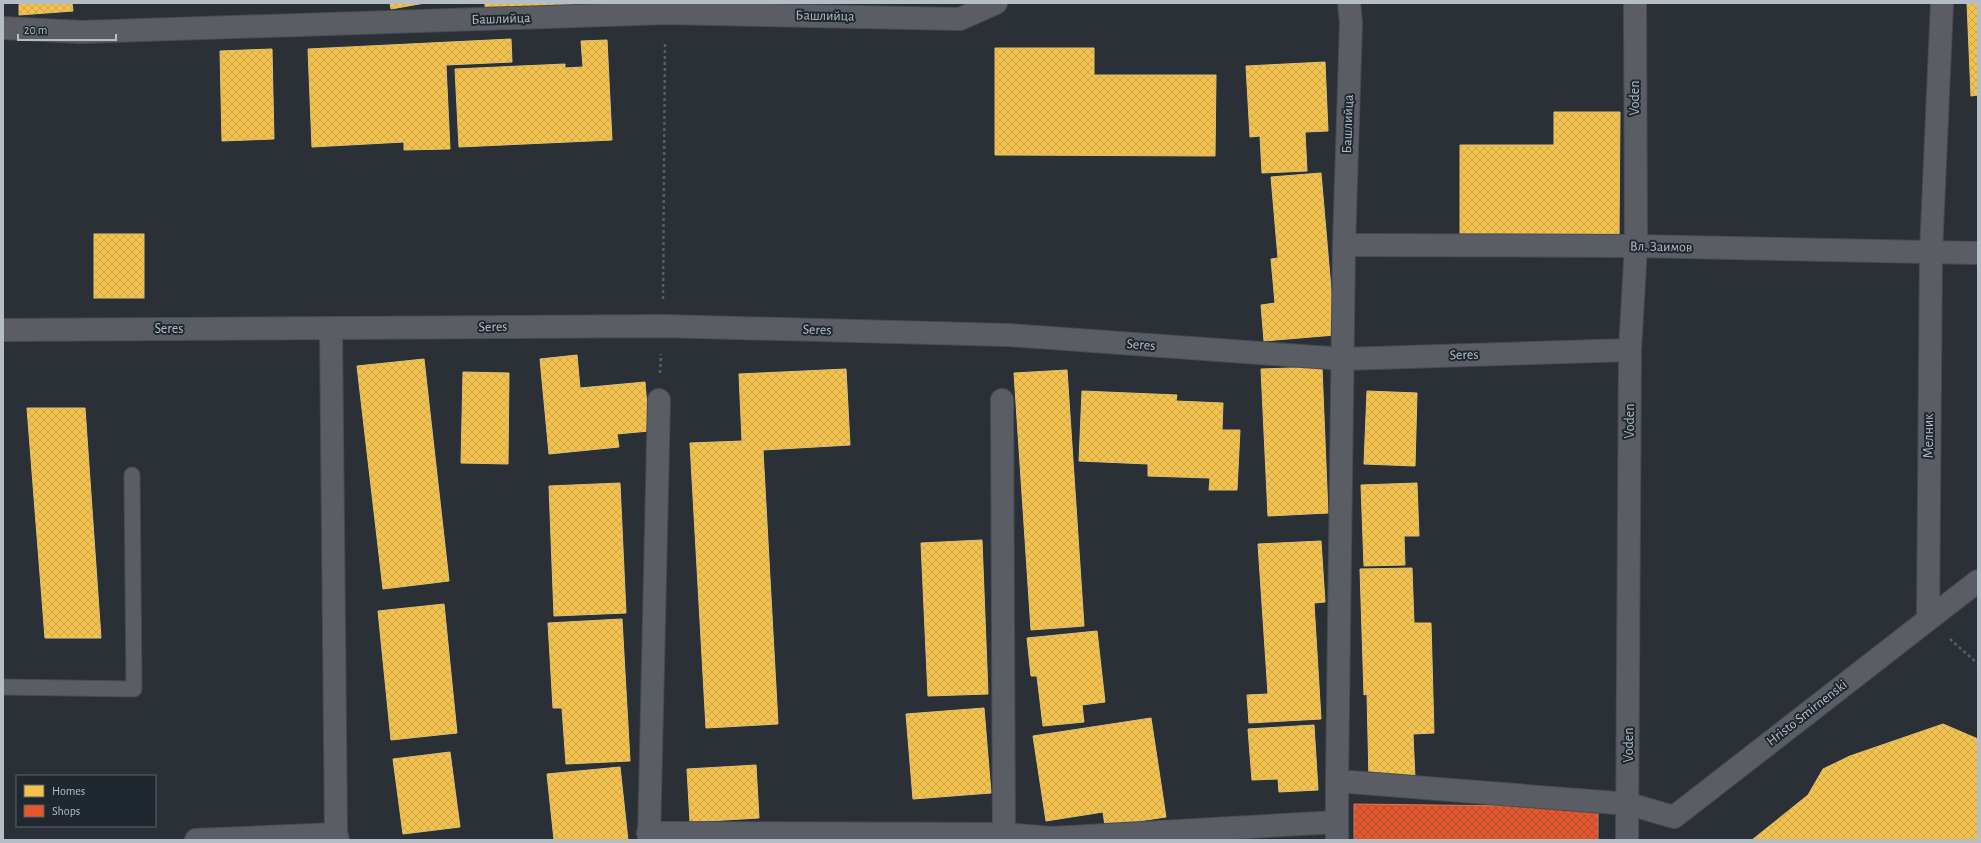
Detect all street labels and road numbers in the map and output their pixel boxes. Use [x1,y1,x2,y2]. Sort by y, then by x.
street label: Башлийца [795,8,855,24]
street label: Башлийца [471,11,531,27]
street label: Voden [1628,80,1642,116]
street label: Башлийца [1340,94,1356,154]
street label: Вл. Заимов [1630,239,1692,255]
street label: Seres [478,320,508,334]
street label: Seres [155,322,183,336]
street label: Seres [802,322,832,338]
street label: Seres [1126,337,1156,353]
street label: Seres [1449,347,1479,363]
street label: Voden [1623,403,1637,439]
street label: Мелник [1922,413,1936,459]
street label: Hristo Smirnenski [1764,677,1850,749]
street label: Voden [1622,727,1636,763]

